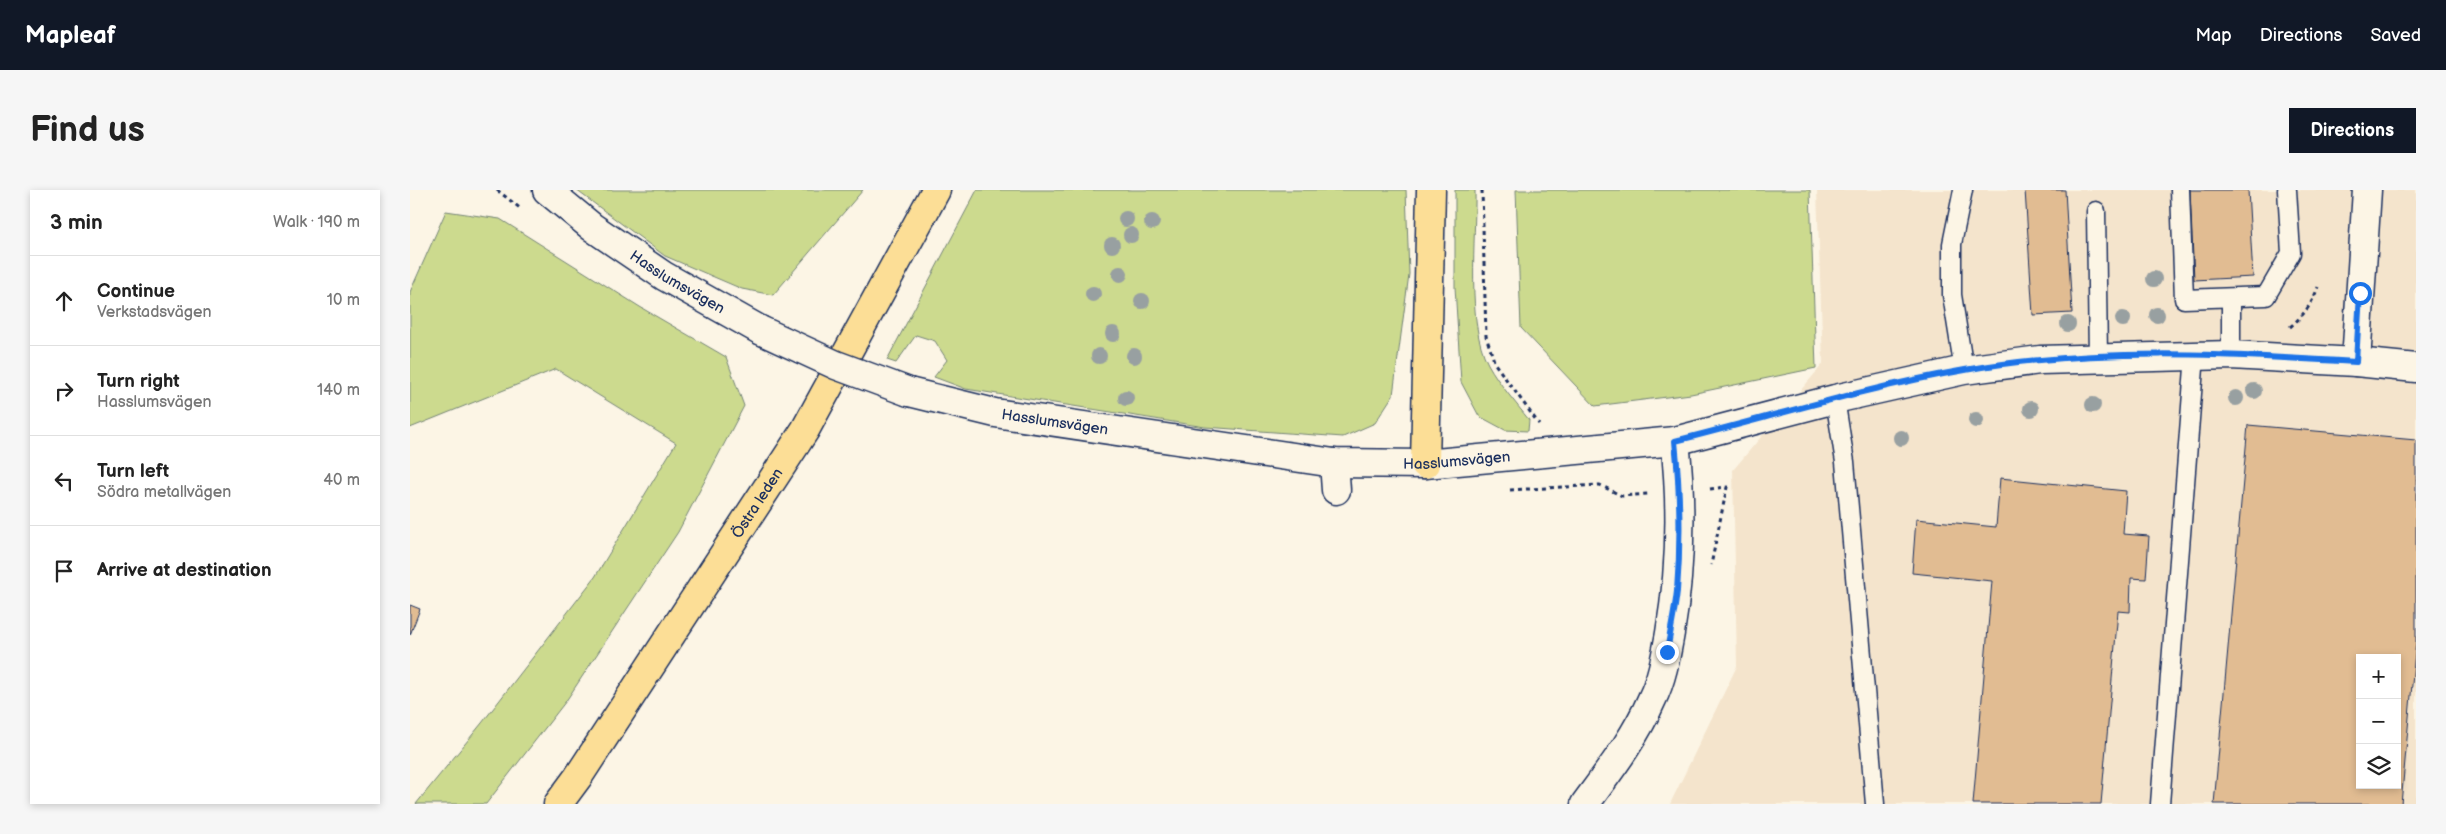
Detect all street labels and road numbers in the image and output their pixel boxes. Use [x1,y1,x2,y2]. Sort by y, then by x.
street label: Hasslumsvägen [626,247,728,318]
street label: Hasslumsvägen [1000,405,1109,440]
street label: Hasslumsvägen [1403,447,1511,474]
street label: Östra leden [728,465,787,542]

